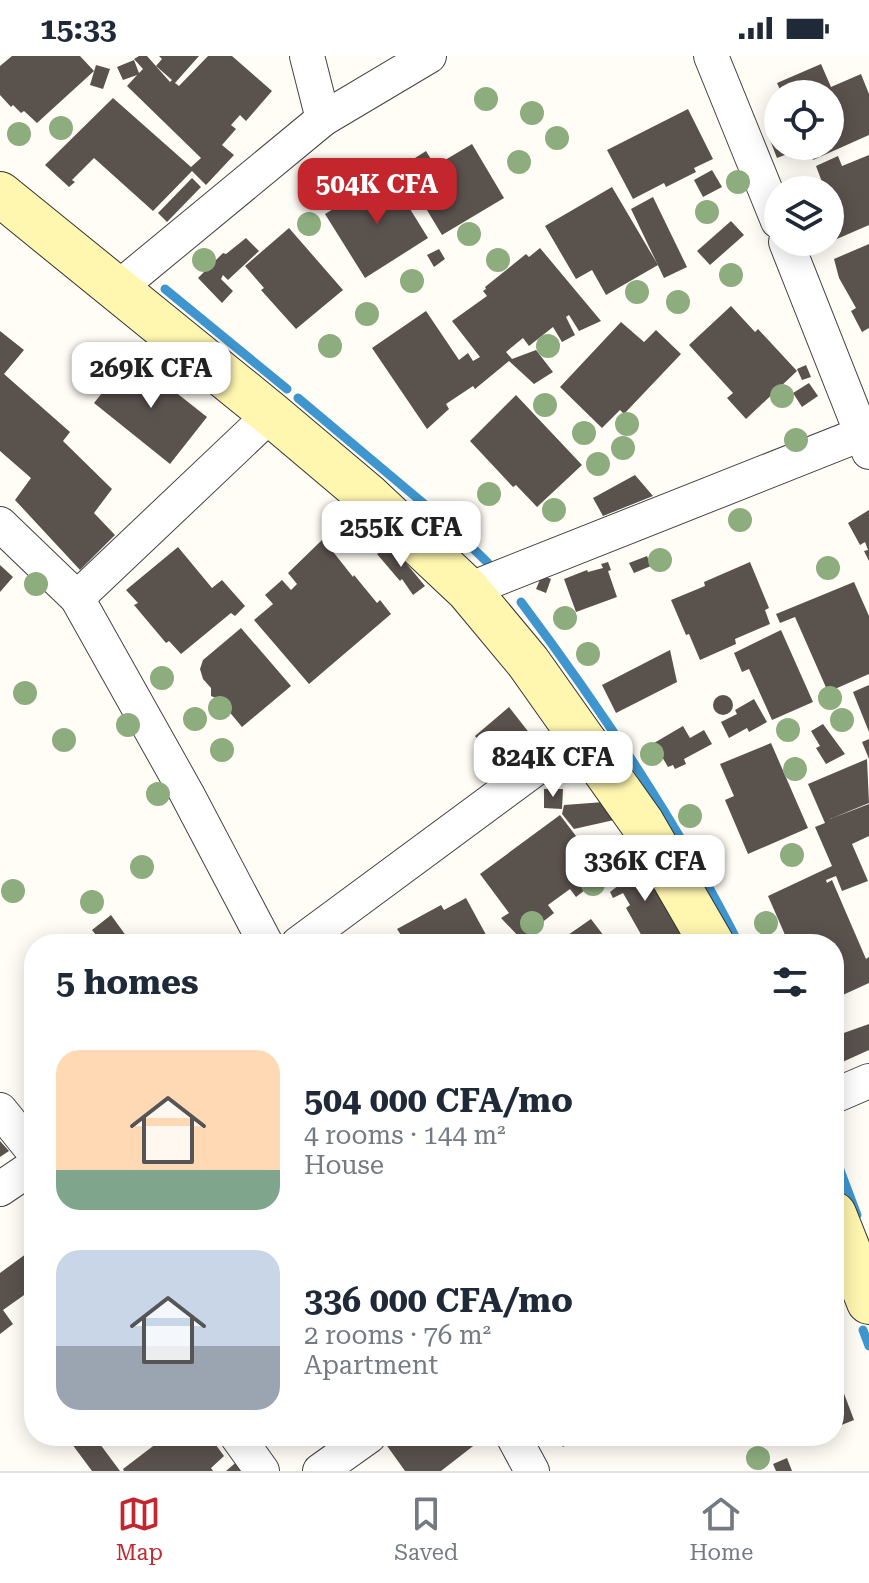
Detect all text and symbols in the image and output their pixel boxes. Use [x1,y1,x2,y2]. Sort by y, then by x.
text: 15:33 [40,11,117,46]
map controls [764,80,844,256]
button: locate [764,80,844,160]
pin: 504K CFA [294,158,460,226]
text: 504K CFA [316,169,438,199]
button: layers [764,176,844,256]
pin: 269K CFA [68,342,234,410]
text: 269K CFA [90,353,212,383]
pin: 255K CFA [318,501,484,569]
text: 255K CFA [340,512,462,542]
pin: 824K CFA [470,731,636,799]
text: 824K CFA [492,742,614,772]
pin: 336K CFA [562,835,728,903]
text: 336K CFA [584,846,706,876]
icon: filters [768,960,812,1004]
text: 5 homes [56,962,199,1002]
text: 504 000 CFA/mo [304,1080,573,1120]
icon: home [120,1082,216,1178]
text: 4 rooms · 144 m² [304,1120,506,1150]
text: House [304,1150,384,1180]
text: 336 000 CFA/mo [304,1280,573,1320]
icon: home [120,1282,216,1378]
text: 2 rooms · 76 m² [304,1320,491,1350]
text: Apartment [304,1350,438,1380]
tab: Map [116,1492,163,1565]
tab: Saved [394,1492,458,1565]
tab: Home [689,1492,753,1565]

